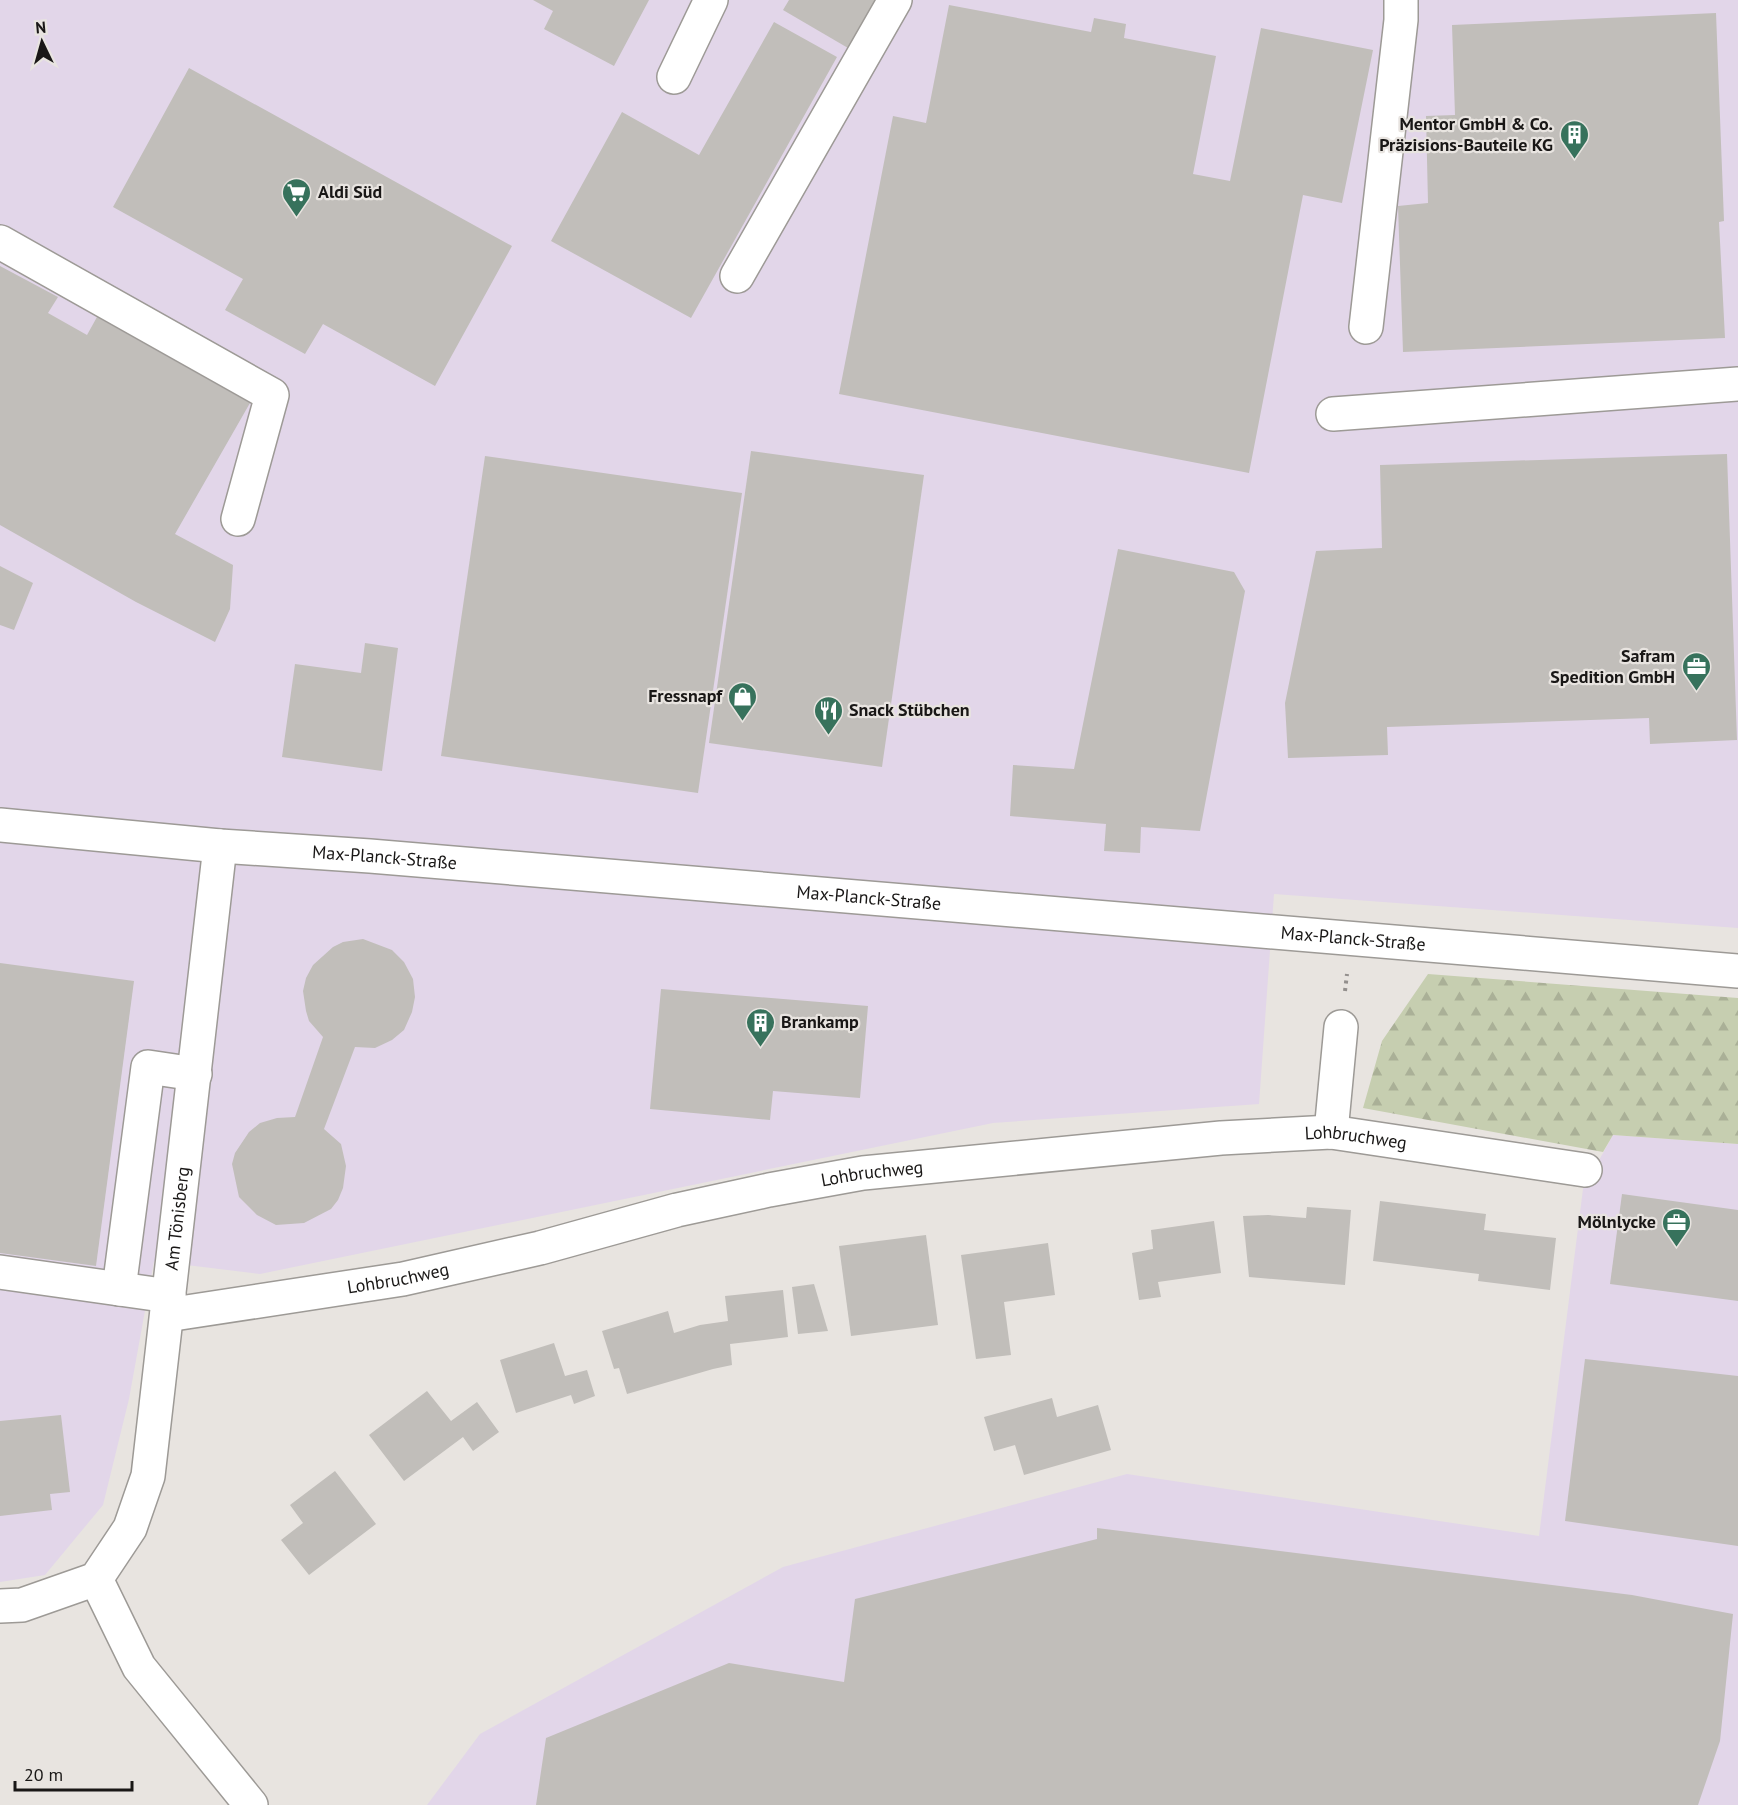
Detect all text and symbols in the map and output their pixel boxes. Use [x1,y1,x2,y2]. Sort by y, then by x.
north arrow [12,12,72,72]
text: N [35,17,47,37]
place label: Mentor GmbH & Co. Präzisions-Bauteile KG [1379,112,1553,156]
building icon: Mentor GmbH & Co. Präzisions-Bauteile KG [1558,118,1590,160]
supermarket icon: Aldi Süd [281,176,313,218]
place label: Aldi Süd [318,180,382,203]
place label: Safram Spedition GmbH [1550,644,1675,688]
office icon: Safram Spedition GmbH [1680,650,1712,692]
shop icon: Fressnapf [727,680,759,722]
place label: Fressnapf [648,684,723,707]
restaurant icon: Snack Stübchen [812,694,844,736]
place label: Snack Stübchen [849,698,970,721]
street label: Max-Planck-Straße [311,840,458,874]
street label: Max-Planck-Straße [796,880,942,915]
street label: Max-Planck-Straße [1280,921,1427,956]
building icon: Brankamp [744,1006,776,1048]
place label: Brankamp [781,1010,859,1033]
street label: Lohbruchweg [1304,1120,1409,1154]
street label: Lohbruchweg [819,1155,924,1191]
street label: Am Tönisberg [160,1165,194,1271]
office icon: Mölnlycke [1661,1206,1693,1248]
place label: Mölnlycke [1578,1210,1656,1233]
street label: Lohbruchweg [346,1257,451,1298]
scale bar [15,1754,132,1792]
text: 20 m [24,1763,63,1786]

